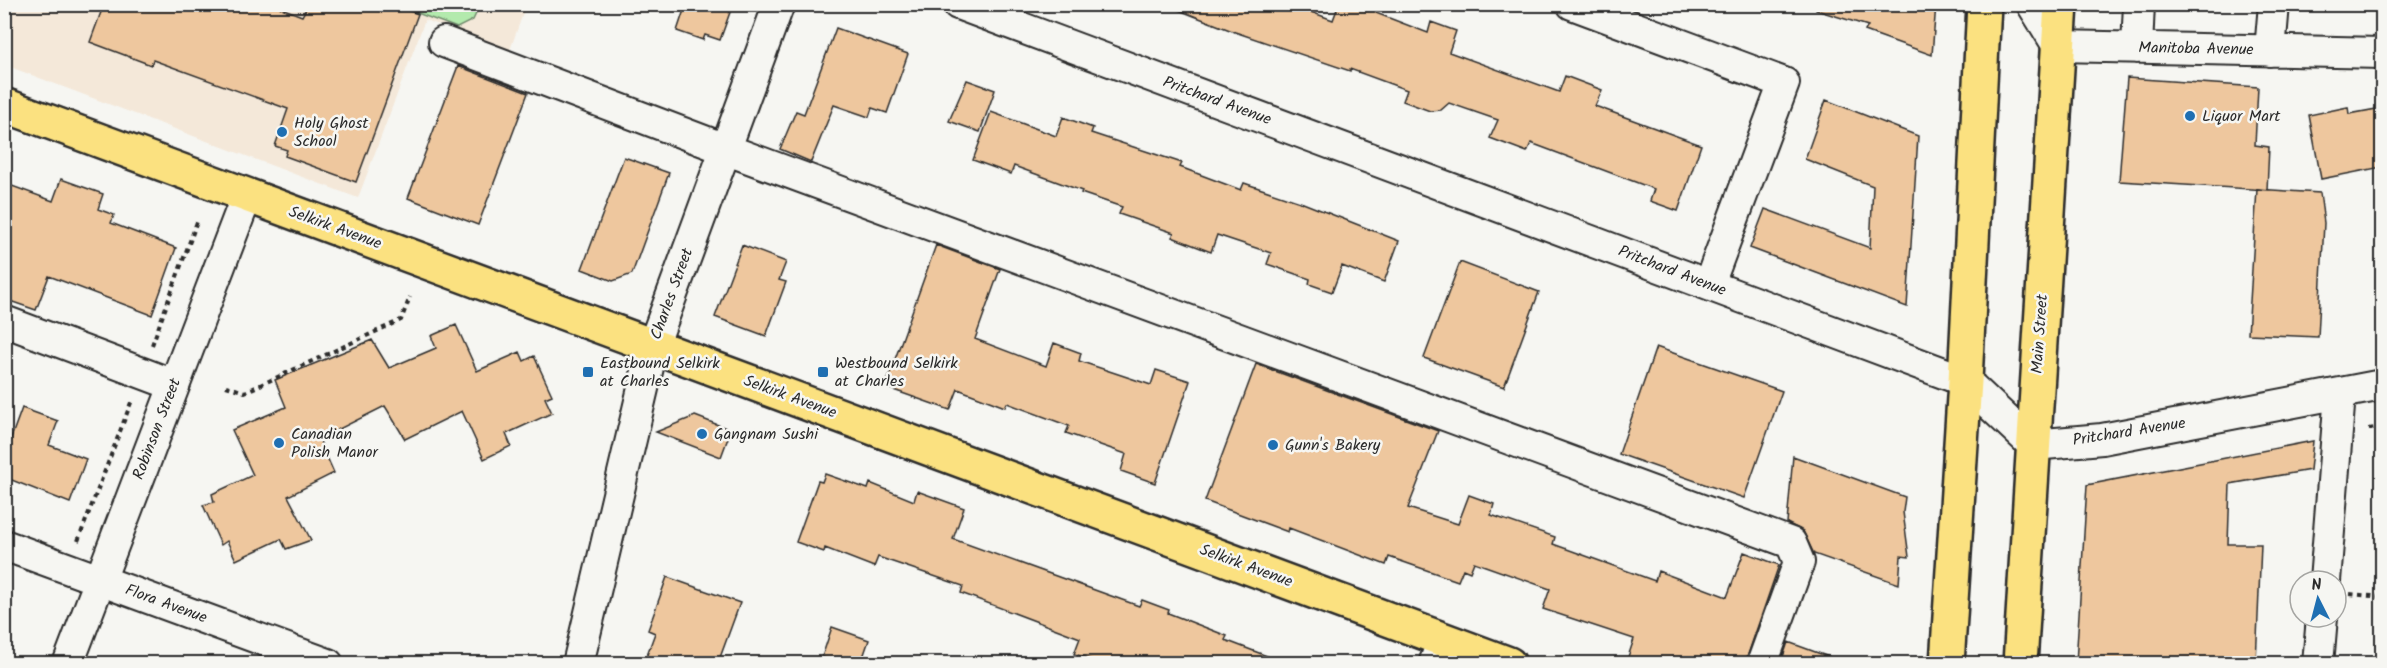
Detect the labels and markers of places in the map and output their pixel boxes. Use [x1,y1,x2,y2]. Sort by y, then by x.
place label: Liquor Mart [2202,104,2281,129]
marker: Liquor Mart [2183,109,2197,123]
place label: Holy Ghost School [294,111,369,154]
marker: Holy Ghost School [275,125,289,139]
place label: Eastbound Selkirk at Charles [600,351,720,394]
place label: Westbound Selkirk at Charles [835,351,958,394]
marker: Eastbound Selkirk at Charles [581,365,595,379]
marker: Westbound Selkirk at Charles [816,365,830,379]
place label: Canadian Polish Manor [291,422,379,465]
place label: Gangnam Sushi [714,422,819,447]
marker: Gangnam Sushi [695,427,709,441]
place label: Gunn's Bakery [1285,433,1381,458]
marker: Canadian Polish Manor [272,436,286,450]
marker: Gunn's Bakery [1266,438,1280,452]

